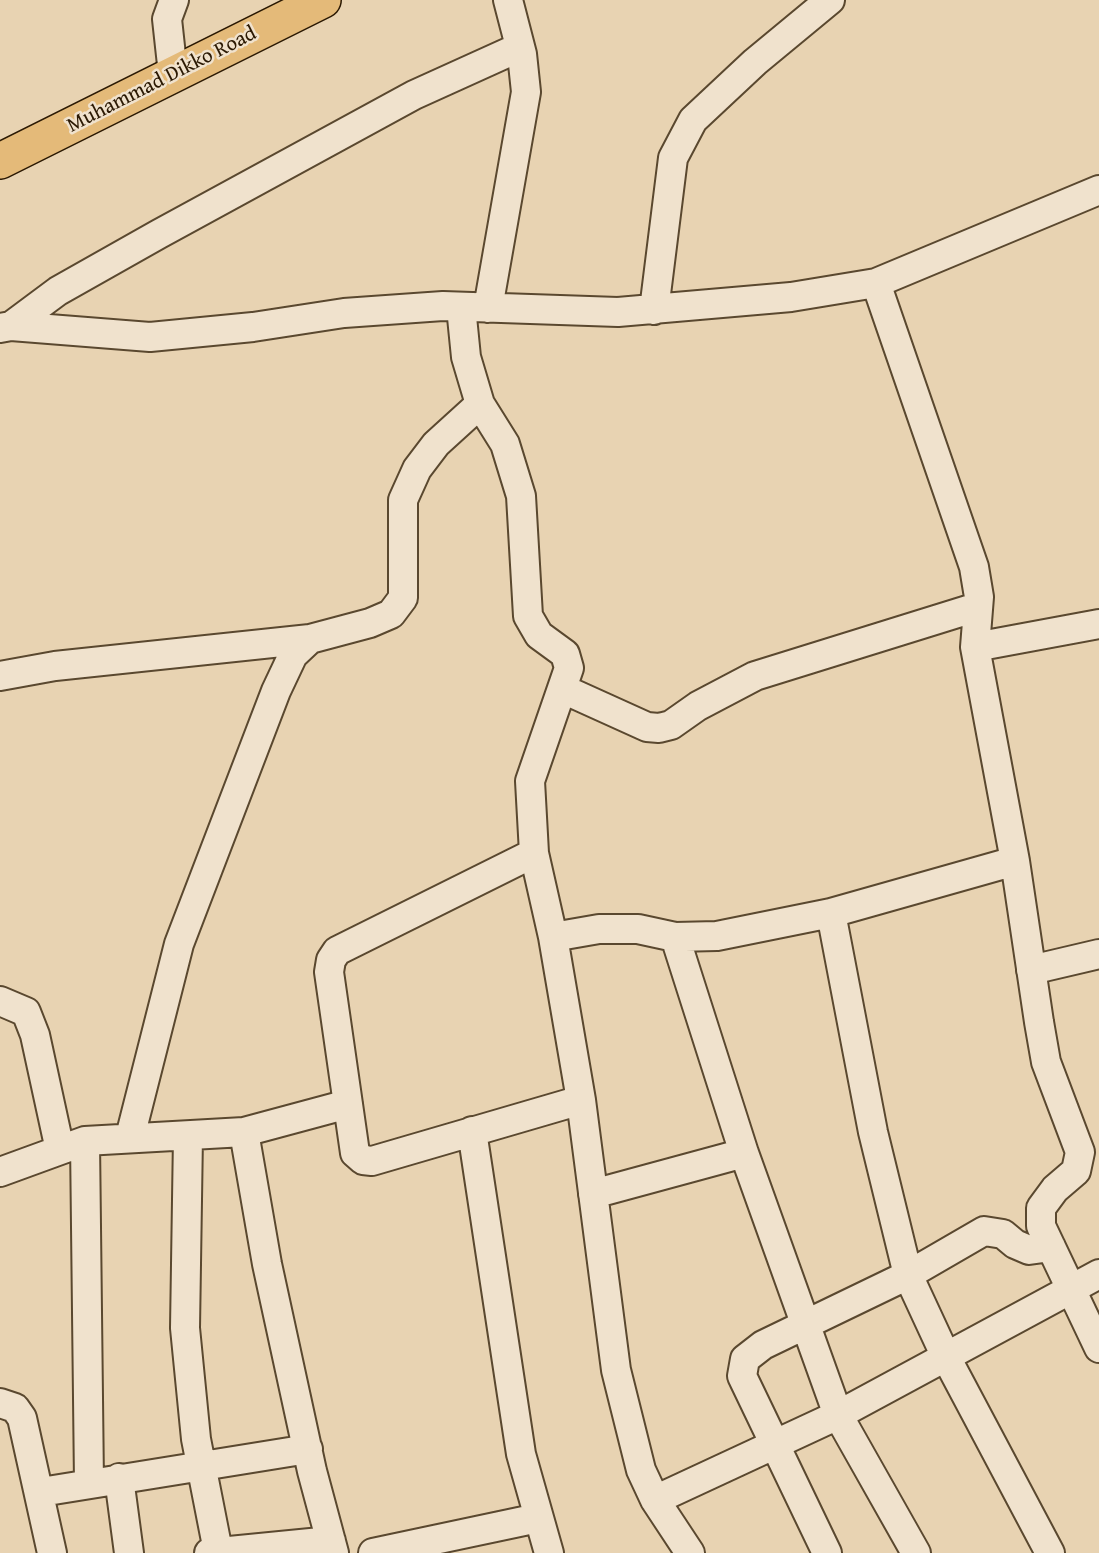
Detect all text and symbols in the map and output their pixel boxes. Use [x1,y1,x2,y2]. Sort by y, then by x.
street label: Muhammad Dikko Road [63,21,261,139]

